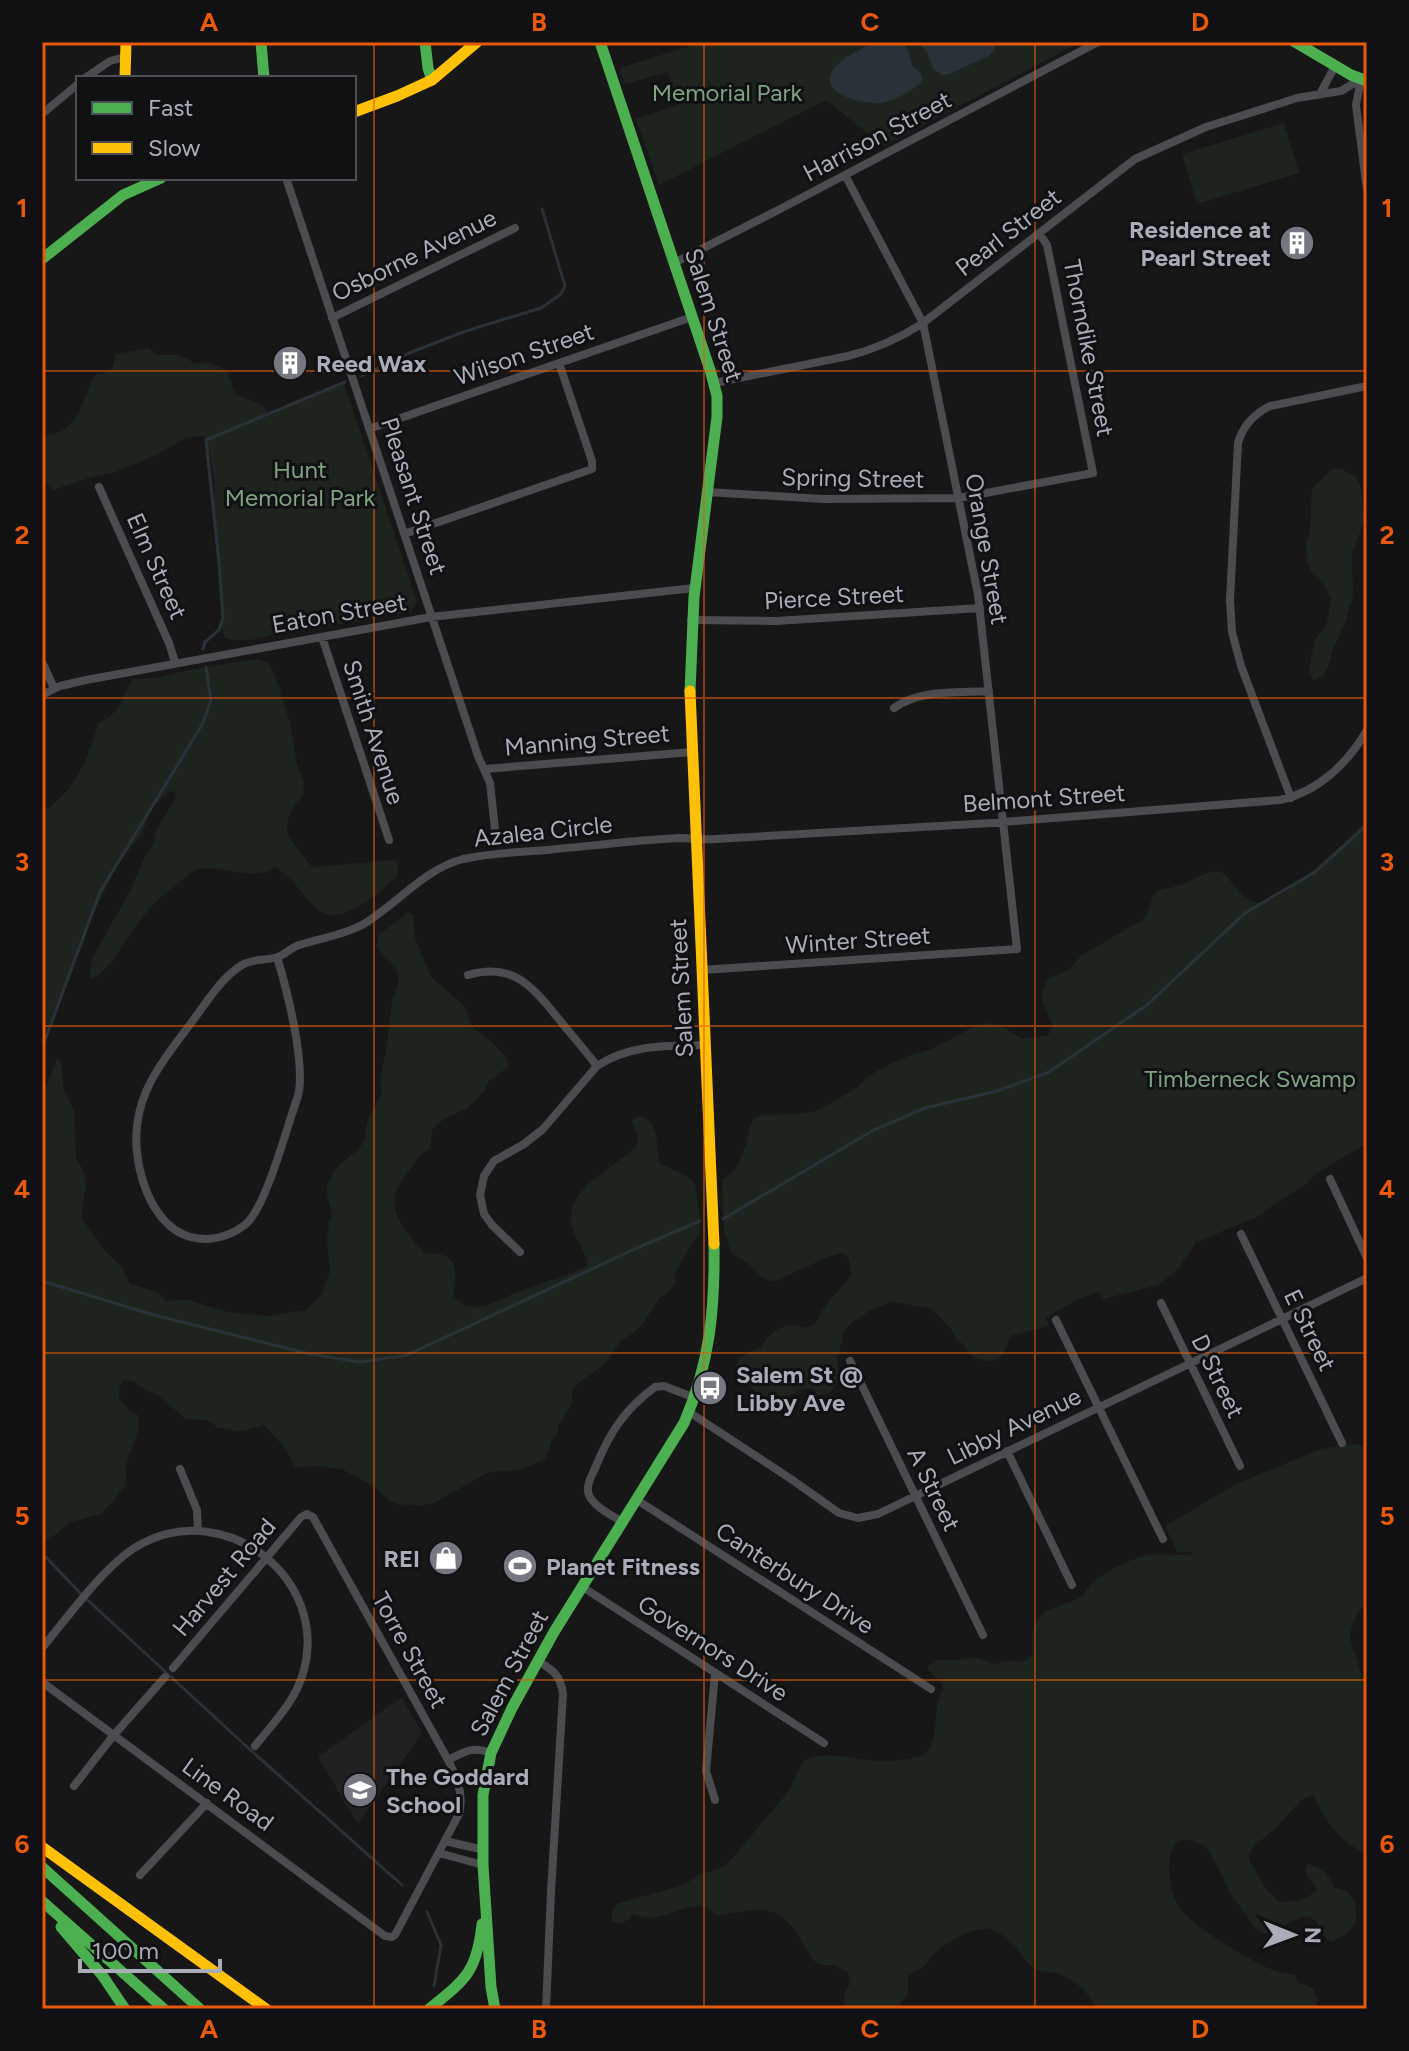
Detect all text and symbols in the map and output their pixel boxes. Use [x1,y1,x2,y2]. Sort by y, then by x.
text: A [200,6,219,38]
text: B [531,6,547,38]
text: C [861,6,880,38]
text: D [1191,6,1209,38]
legend [76,76,356,180]
park label: Memorial Park [652,78,803,107]
street label: Harrison Street [798,85,956,187]
text: Fast [148,93,193,122]
text: Slow [148,133,201,162]
street label: Pearl Street [950,182,1066,282]
text: 1 [17,192,27,224]
text: 1 [1382,192,1392,224]
street label: Osborne Avenue [327,203,501,307]
place label: Residence at Pearl Street [1129,215,1271,272]
building icon: Residence at Pearl Street [1278,224,1316,262]
street label: Salem Street [679,244,749,386]
street label: Thorndike Street [1058,257,1120,439]
street label: Wilson Street [450,317,598,391]
building icon: Reed Wax [271,344,309,382]
place label: Reed Wax [316,349,426,378]
street label: Pleasant Street [375,414,453,578]
park label: Hunt Memorial Park [225,455,376,512]
street label: Spring Street [781,462,925,494]
street label: Orange Street [959,471,1015,627]
street label: Elm Street [121,508,193,624]
text: 2 [14,519,30,551]
text: 2 [1379,519,1395,551]
street label: Pierce Street [763,579,905,615]
street label: Eaton Street [270,587,408,639]
street label: Smith Avenue [337,656,411,808]
street label: Manning Street [503,718,671,762]
street label: Belmont Street [962,778,1126,818]
street label: Azalea Circle [472,809,614,853]
text: 3 [15,846,29,878]
text: 3 [1380,846,1394,878]
street label: Salem Street [663,918,699,1058]
street label: Winter Street [784,920,932,960]
park label: Timberneck Swamp [1144,1064,1356,1093]
text: 4 [14,1173,30,1205]
text: 4 [1379,1173,1395,1205]
street label: E Street [1278,1284,1342,1376]
street label: D Street [1185,1329,1251,1423]
place label: Salem St @ Libby Ave [736,1360,863,1417]
bus stop icon: Salem St @ Libby Ave [691,1369,729,1407]
street label: Libby Avenue [942,1381,1086,1471]
street label: A Street [901,1442,967,1536]
text: 5 [14,1500,30,1532]
text: 5 [1379,1500,1395,1532]
street label: Harvest Road [166,1512,282,1642]
street label: Canterbury Drive [710,1516,880,1640]
shop icon: REI [427,1539,465,1577]
place label: REI [383,1544,420,1573]
sports icon: Planet Fitness [501,1547,539,1585]
place label: Planet Fitness [546,1552,700,1581]
street label: Torre Street [366,1587,454,1713]
street label: Governors Drive [632,1589,794,1707]
street label: Salem Street [464,1605,554,1741]
street label: Line Road [177,1751,279,1837]
place label: The Goddard School [386,1762,529,1819]
school or university icon: The Goddard School [341,1771,379,1809]
text: 6 [14,1828,30,1860]
text: 6 [1379,1828,1395,1860]
north arrow [1253,1895,1333,1975]
scale bar [80,1923,220,1973]
text: N [1299,1927,1326,1944]
text: 100 m [92,1936,159,1965]
text: A [200,2013,219,2045]
text: B [531,2013,547,2045]
text: C [861,2013,880,2045]
text: D [1191,2013,1209,2045]

